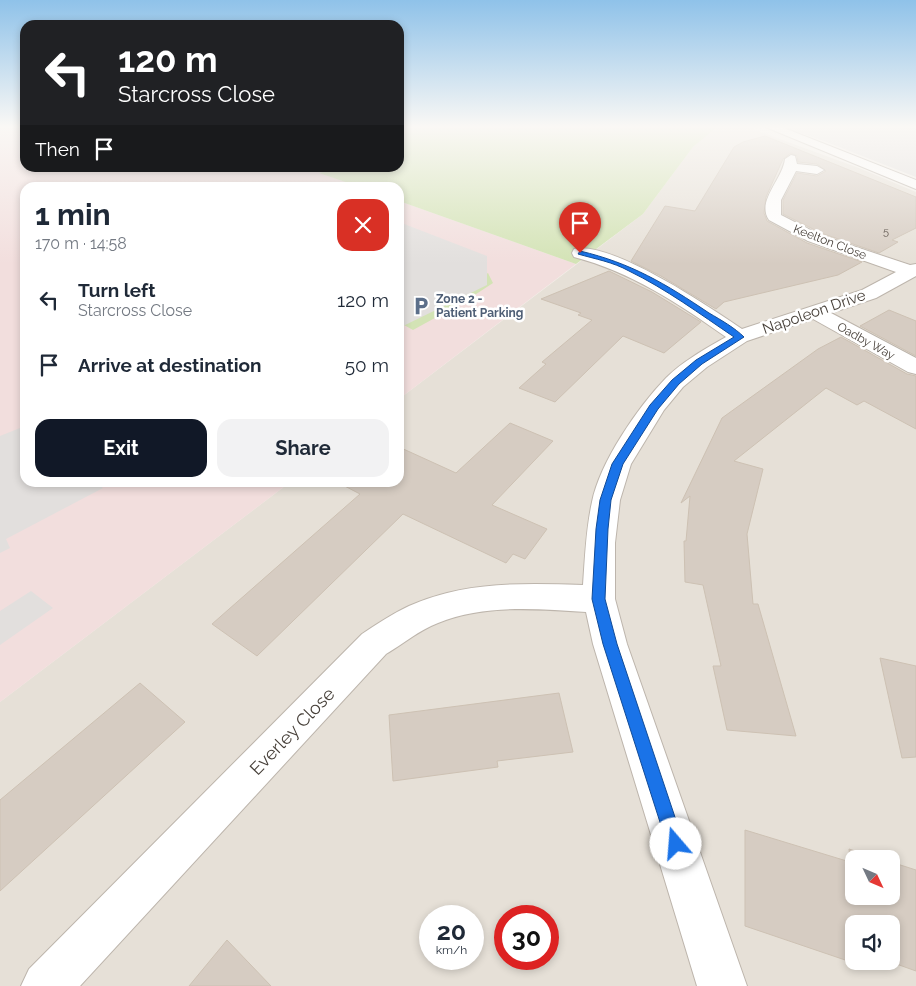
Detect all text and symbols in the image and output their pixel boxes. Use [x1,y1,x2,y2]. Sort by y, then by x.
text: 120 m [118,39,218,80]
icon: left [35,40,100,105]
text: Starcross Close [118,81,275,107]
icon: arrive [90,135,118,163]
text: Then [35,138,80,160]
text: 1 min [35,197,111,232]
button: close [337,199,389,251]
pin [559,202,601,253]
icon: arrive [566,209,594,237]
street label: Keelton Close [791,222,869,262]
house number: 5 [883,225,889,238]
text: 170 m · 14:58 [35,234,127,253]
text: Turn left [78,279,155,301]
icon: left [35,286,63,314]
street label: Napoleon Drive [760,286,868,338]
text: 120 m [337,289,389,311]
place label: Zone 2 - Patient Parking [436,292,523,320]
parking icon: Zone 2 - Patient Parking [410,295,432,317]
text: Starcross Close [78,301,192,320]
street label: Oadby Way [835,319,898,363]
icon: arrive [35,351,63,379]
text: Arrive at destination [78,354,262,376]
text: 50 m [345,354,389,376]
button: Exit [35,419,207,477]
button: Share [217,419,389,477]
street label: Everley Close [245,683,339,779]
position arrow [649,817,701,869]
north arrow [845,850,900,905]
map controls [845,850,900,970]
speed limit sign: 30 [494,905,559,970]
button: sound [845,915,900,970]
text: 20 [437,916,466,946]
text: km/h [436,943,467,957]

